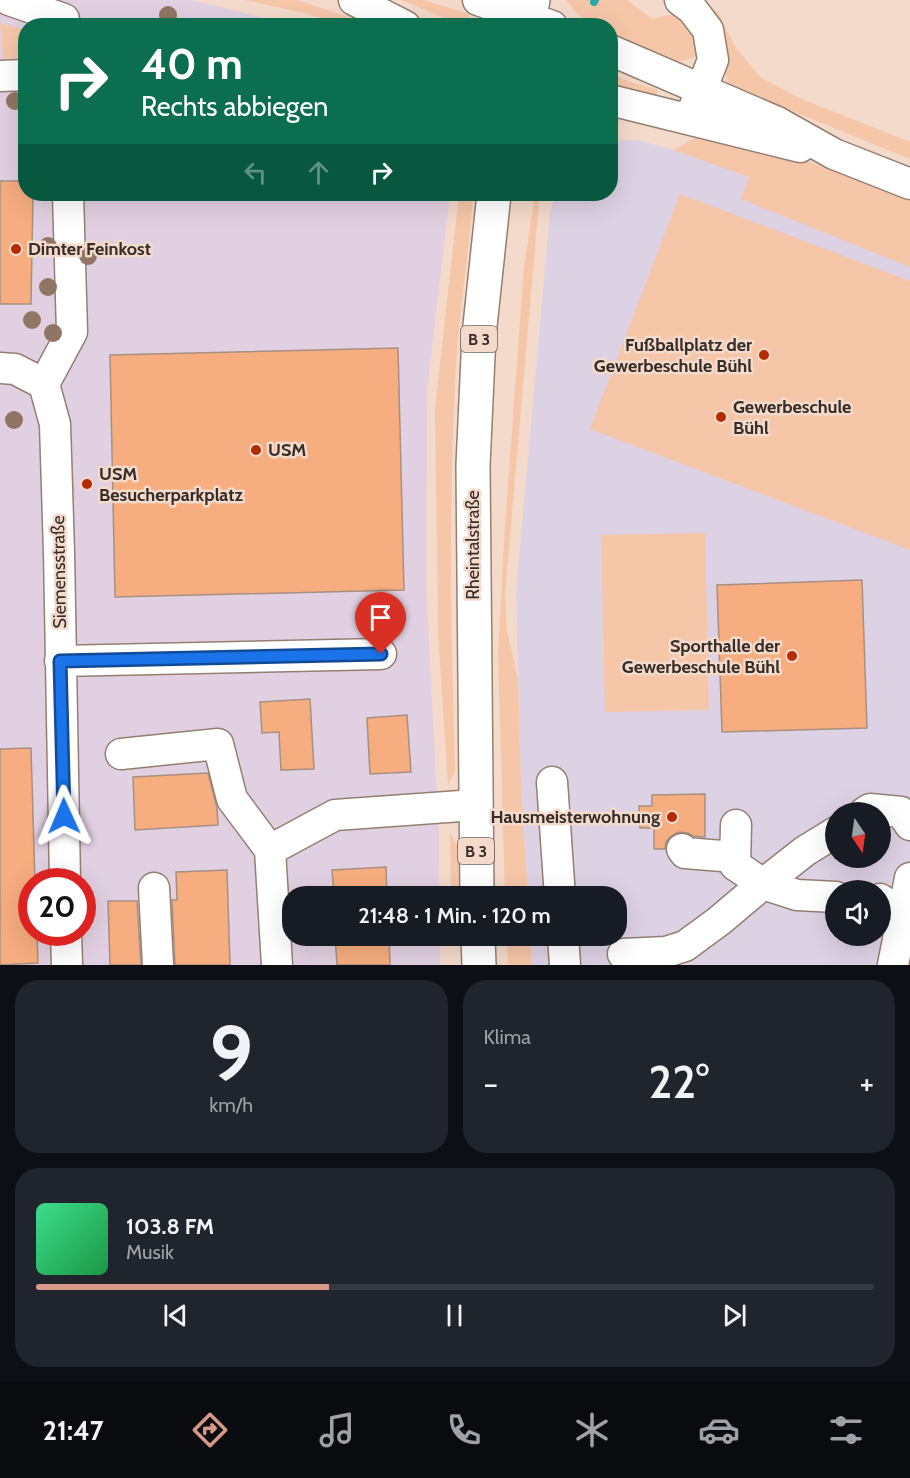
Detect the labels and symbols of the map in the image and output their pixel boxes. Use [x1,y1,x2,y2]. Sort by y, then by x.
place label: Dimter Feinkost [28,238,151,260]
marker: Dimter Feinkost [9,242,23,256]
road number: B 3 [461,326,497,352]
place label: Fußballplatz der Gewerbeschule Bühl [594,334,752,377]
marker: Fußballplatz der Gewerbeschule Bühl [757,348,771,362]
place label: Gewerbeschule Bühl [733,396,851,439]
marker: Gewerbeschule Bühl [714,410,728,424]
place label: USM [268,439,306,461]
marker: USM [249,443,263,457]
place label: USM Besucherparkplatz [99,463,243,506]
marker: USM Besucherparkplatz [80,477,94,491]
street label: Rheintalstraße [462,490,484,600]
street label: Siemensstraße [47,515,71,629]
pin [355,592,406,654]
place label: Sporthalle der Gewerbeschule Bühl [622,635,780,678]
marker: Sporthalle der Gewerbeschule Bühl [785,649,799,663]
position arrow [32,784,96,848]
north arrow [825,802,891,868]
place label: Hausmeisterwohnung [490,806,660,828]
marker: Hausmeisterwohnung [665,810,679,824]
road number: B 3 [458,838,494,864]
speed limit sign: 20 [18,868,96,946]

